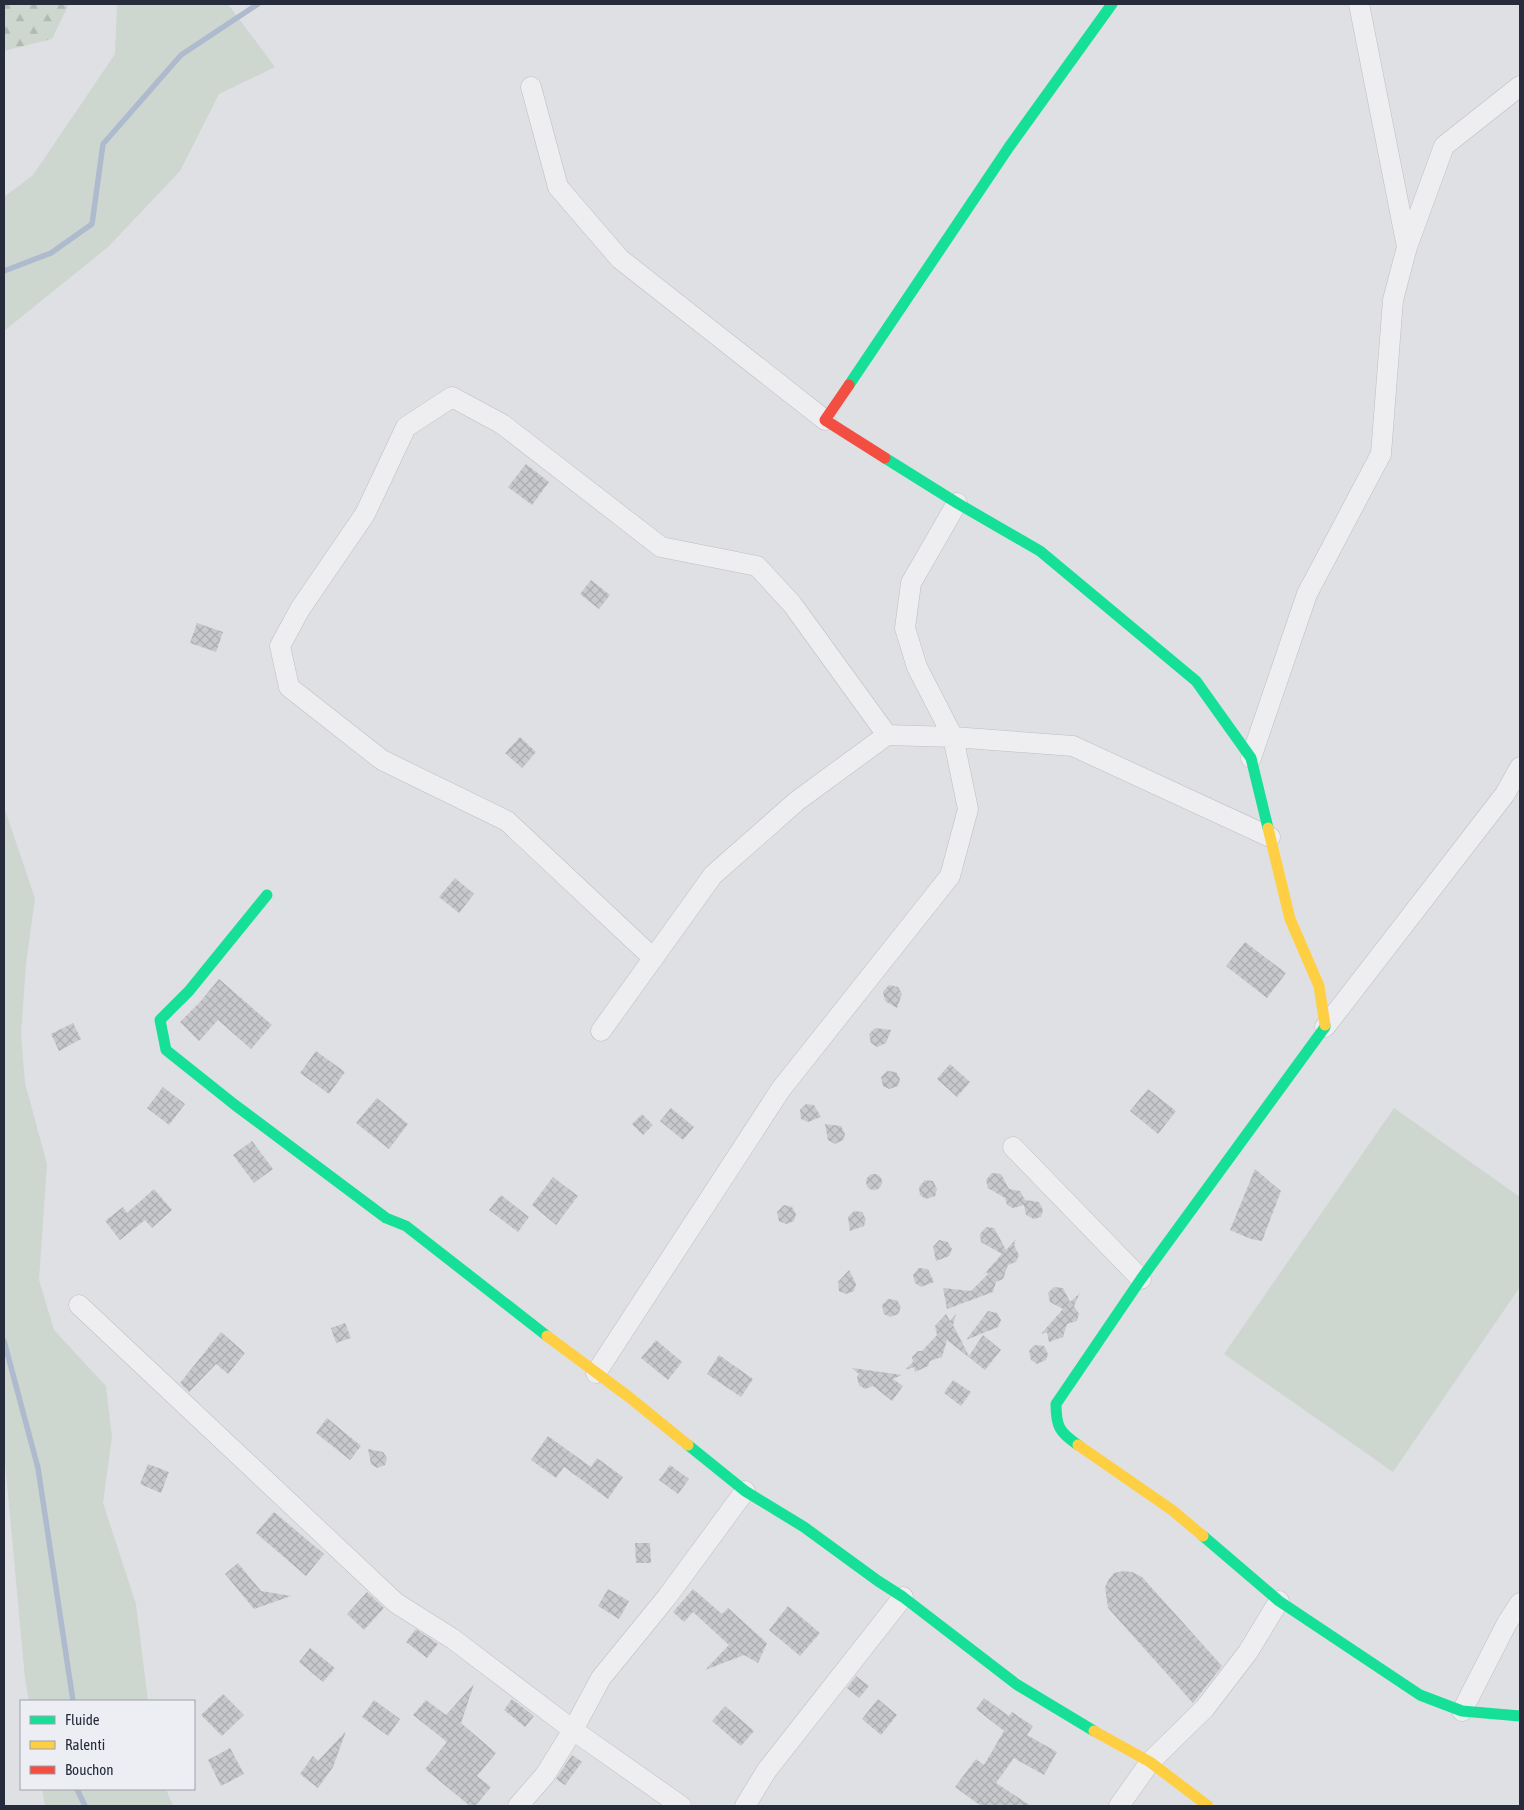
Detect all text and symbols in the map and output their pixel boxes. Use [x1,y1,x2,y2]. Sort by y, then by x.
legend [20,1700,195,1790]
text: Fluide [65,1711,100,1728]
text: Ralenti [65,1736,105,1753]
text: Bouchon [65,1761,114,1778]

